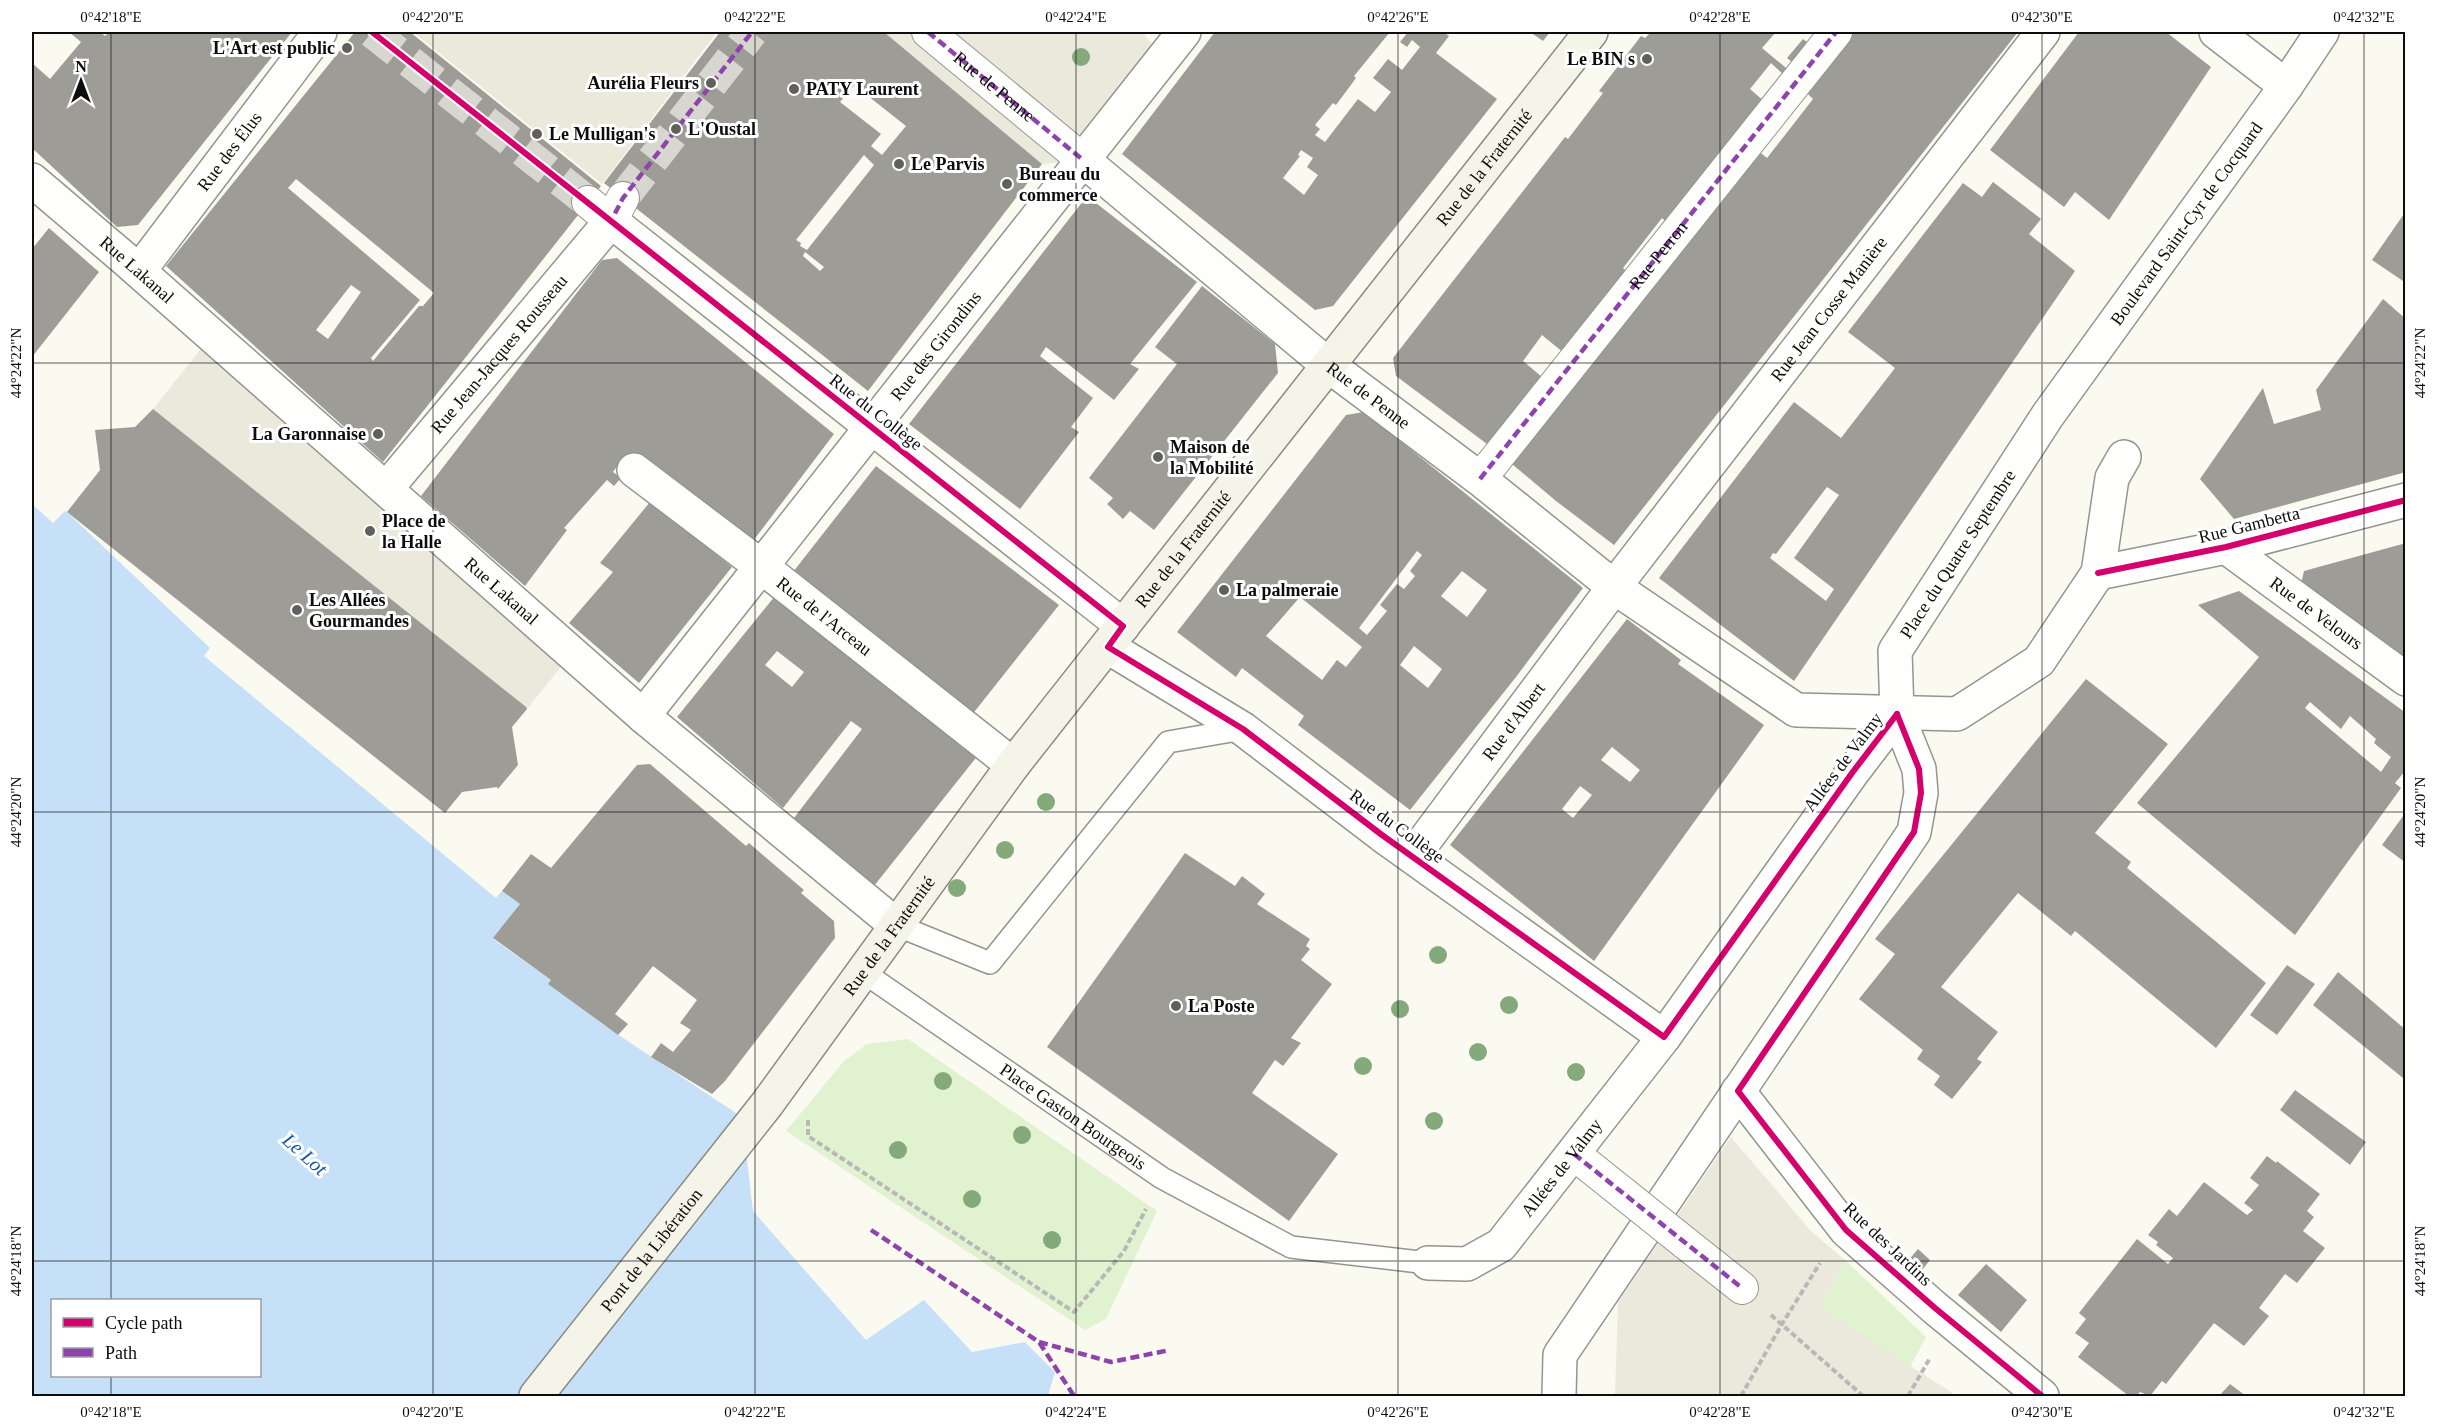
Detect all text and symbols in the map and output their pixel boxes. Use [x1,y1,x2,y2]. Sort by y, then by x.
text: 0°42'18"E [80,9,142,25]
text: 0°42'20"E [402,9,464,25]
text: 0°42'22"E [724,9,786,25]
text: 0°42'24"E [1045,9,1107,25]
text: 0°42'26"E [1367,9,1429,25]
text: 0°42'28"E [1689,9,1751,25]
text: 0°42'30"E [2011,9,2073,25]
text: 0°42'32"E [2333,9,2395,25]
place label: L'Art est public [213,38,335,58]
marker: L'Art est public [340,41,354,55]
street label: Rue de Penne [950,48,1039,126]
place label: Le BIN s [1567,49,1635,69]
north arrow [51,51,111,111]
marker: Le BIN s [1640,52,1654,66]
text: N [75,58,87,75]
place label: Aurélia Fleurs [588,73,699,93]
marker: Aurélia Fleurs [704,76,718,90]
place label: PATY Laurent [806,79,919,99]
marker: PATY Laurent [787,82,801,96]
street label: Rue de la Fraternité [1432,105,1536,230]
street label: Rue des Élus [193,108,266,195]
street label: Boulevard Saint-Cyr de Cocquard [2106,118,2267,329]
place label: L'Oustal [688,119,756,139]
marker: L'Oustal [669,122,683,136]
place label: Le Mulligan's [549,124,656,144]
marker: Le Mulligan's [530,127,544,141]
place label: Le Parvis [911,154,985,174]
marker: Le Parvis [892,157,906,171]
place label: Bureau du commerce [1019,164,1100,205]
marker: Bureau du commerce [1000,177,1014,191]
street label: Rue Perron [1625,217,1691,293]
street label: Rue Lakanal [96,232,178,307]
street label: Rue Jean Cosse Manière [1767,233,1891,386]
street label: Rue Jean-Jacques Rousseau [427,271,571,438]
street label: Rue des Girondins [886,287,985,405]
text: 44°24'22"N [8,328,24,398]
text: 44°24'22"N [2412,328,2428,398]
street label: Rue de Penne [1323,358,1414,433]
street label: Rue du Collège [826,370,926,454]
place label: La Garonnaise [252,424,366,444]
marker: La Garonnaise [371,427,385,441]
place label: Maison de la Mobilité [1170,437,1254,478]
marker: Maison de la Mobilité [1151,450,1165,464]
street label: Place du Quatre Septembre [1896,466,2020,642]
street label: Rue de la Fraternité [1131,487,1235,611]
street label: Rue Gambetta [2196,503,2302,547]
place label: Place de la Halle [382,511,445,552]
marker: Place de la Halle [363,524,377,538]
street label: Rue Lakanal [460,553,542,629]
street label: Rue de l'Arceau [773,573,876,660]
street label: Rue de Velours [2266,573,2366,654]
place label: La palmeraie [1236,580,1338,600]
marker: La palmeraie [1217,583,1231,597]
place label: Les Allées Gourmandes [309,590,409,631]
marker: Les Allées Gourmandes [290,603,304,617]
street label: Rue d'Albert [1478,679,1549,764]
street label: Allées de Valmy [1799,709,1887,815]
text: 44°24'20"N [8,777,24,847]
text: 44°24'20"N [2412,777,2428,847]
street label: Rue du Collège [1346,785,1448,867]
street label: Rue de la Fraternité [839,872,939,999]
place label: La Poste [1188,996,1255,1016]
marker: La Poste [1169,999,1183,1013]
street label: Place Gaston Bourgeois [996,1059,1150,1174]
street label: Allées de Valmy [1517,1115,1606,1221]
water label: Le Lot [278,1128,332,1180]
street label: Pont de la Libération [597,1184,706,1316]
street label: Rue des Jardins [1840,1198,1936,1290]
text: 44°24'18"N [8,1226,24,1296]
text: 44°24'18"N [2412,1226,2428,1296]
legend [51,1299,261,1377]
text: Cycle path [105,1313,182,1333]
text: Path [105,1343,137,1363]
text: 0°42'18"E [80,1404,142,1420]
text: 0°42'20"E [402,1404,464,1420]
text: 0°42'22"E [724,1404,786,1420]
text: 0°42'24"E [1045,1404,1107,1420]
text: 0°42'26"E [1367,1404,1429,1420]
text: 0°42'28"E [1689,1404,1751,1420]
text: 0°42'30"E [2011,1404,2073,1420]
text: 0°42'32"E [2333,1404,2395,1420]

